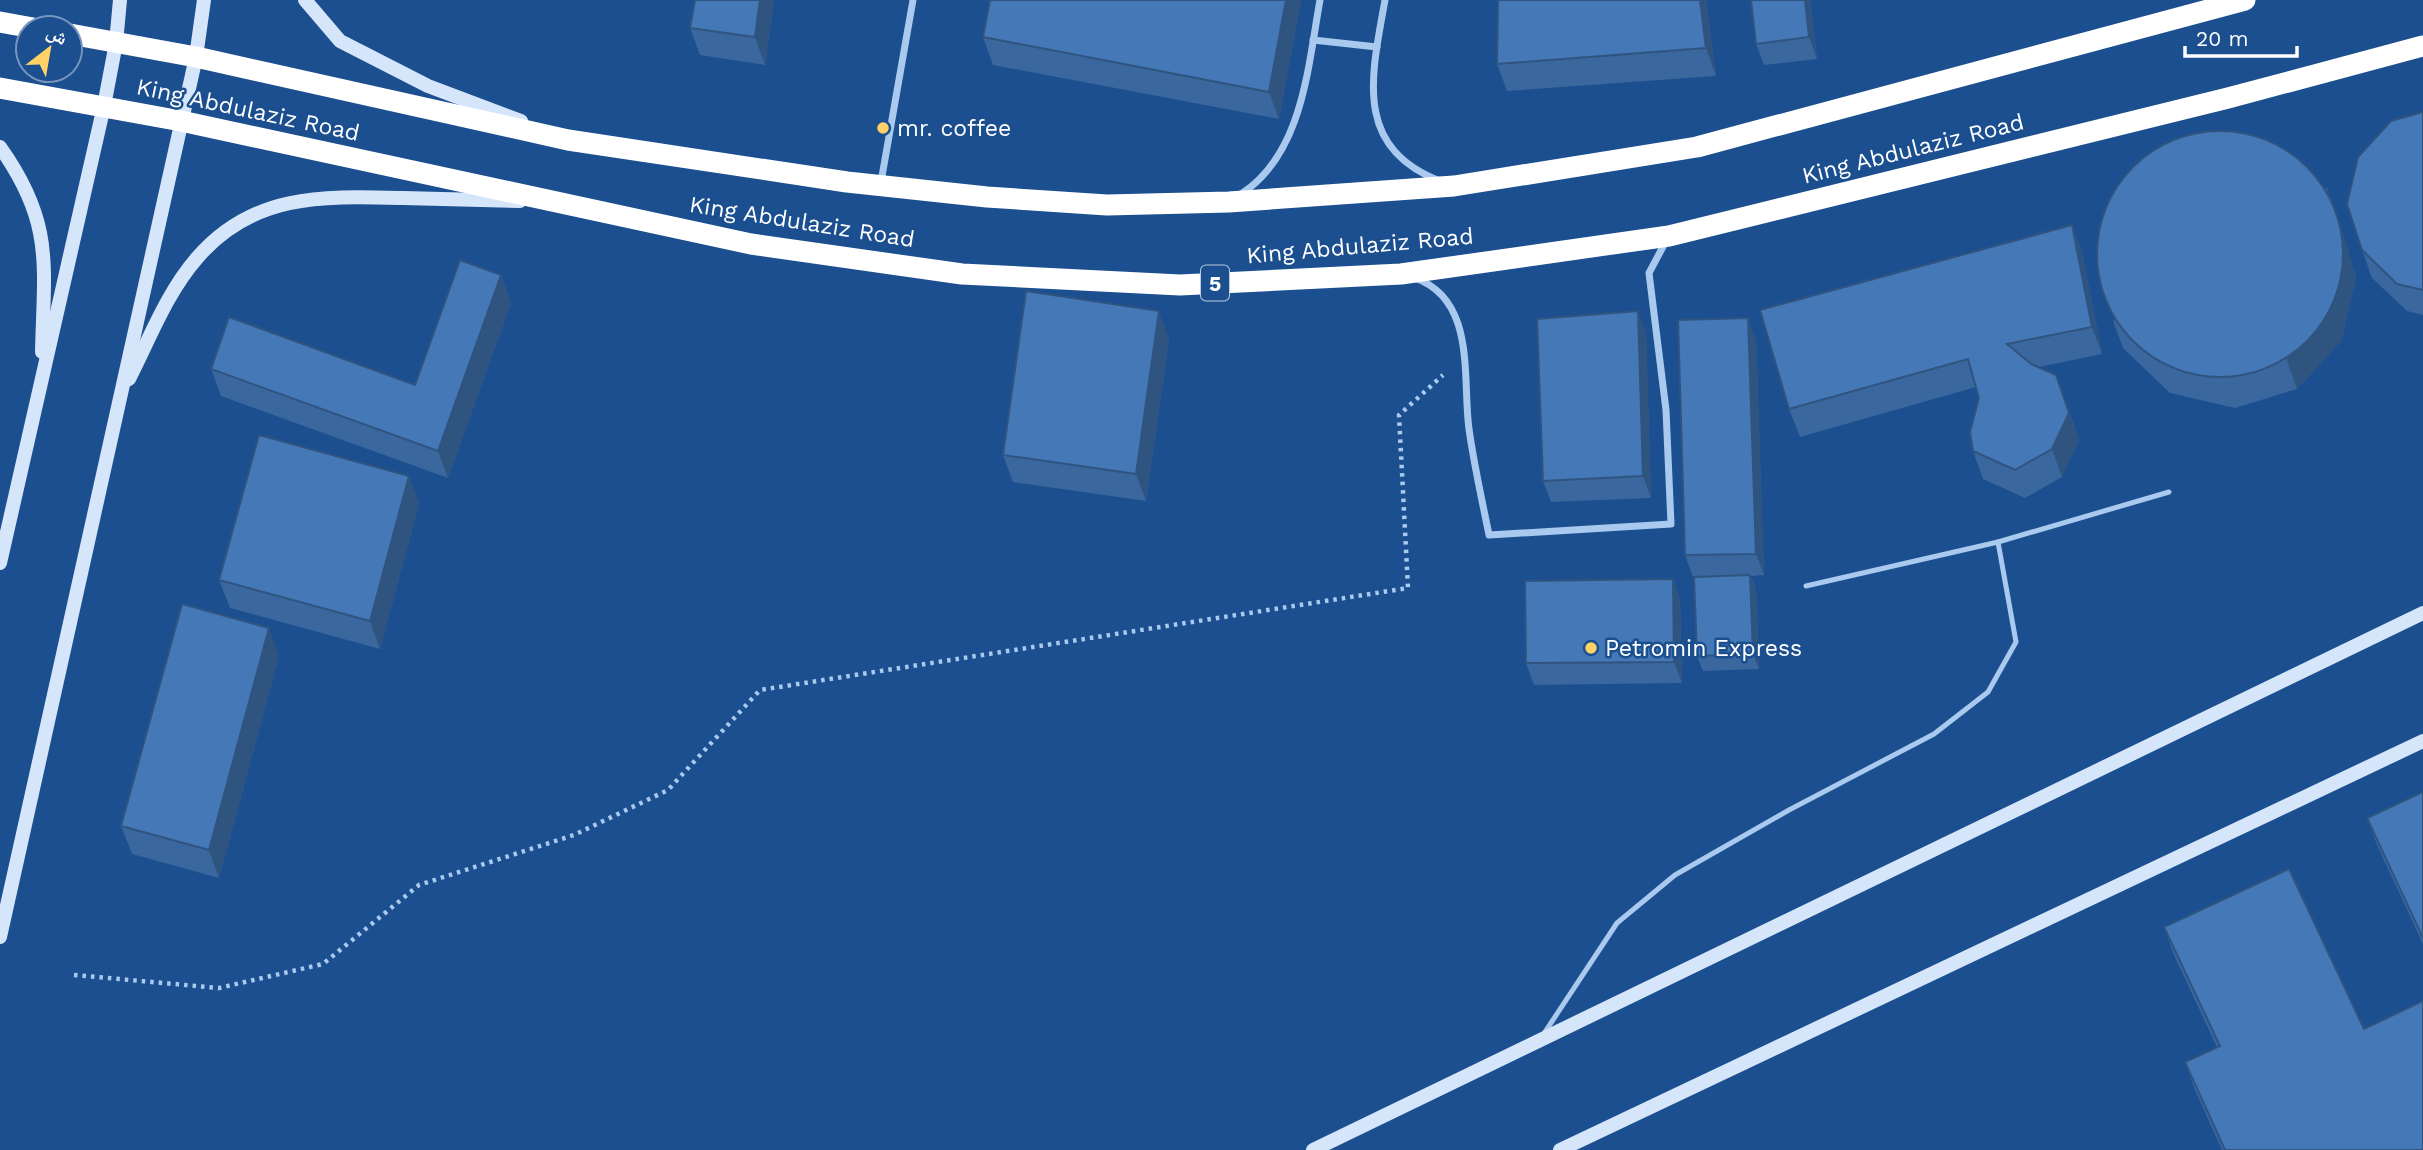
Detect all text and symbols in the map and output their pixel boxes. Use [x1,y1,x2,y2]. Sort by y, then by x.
north arrow [14,14,84,84]
scale bar [2185,14,2297,58]
text: ش [43,20,72,50]
text: 20 m [2196,26,2248,51]
street label: King Abdulaziz Road [134,73,362,147]
street label: King Abdulaziz Road [1799,108,2027,190]
place label: mr. coffee [897,115,1011,142]
marker: mr. coffee [875,120,891,136]
street label: King Abdulaziz Road [688,191,916,253]
street label: King Abdulaziz Road [1245,223,1475,269]
road number: 5 [1201,266,1229,300]
place label: Petromin Express [1605,635,1802,662]
marker: Petromin Express [1583,640,1599,656]

